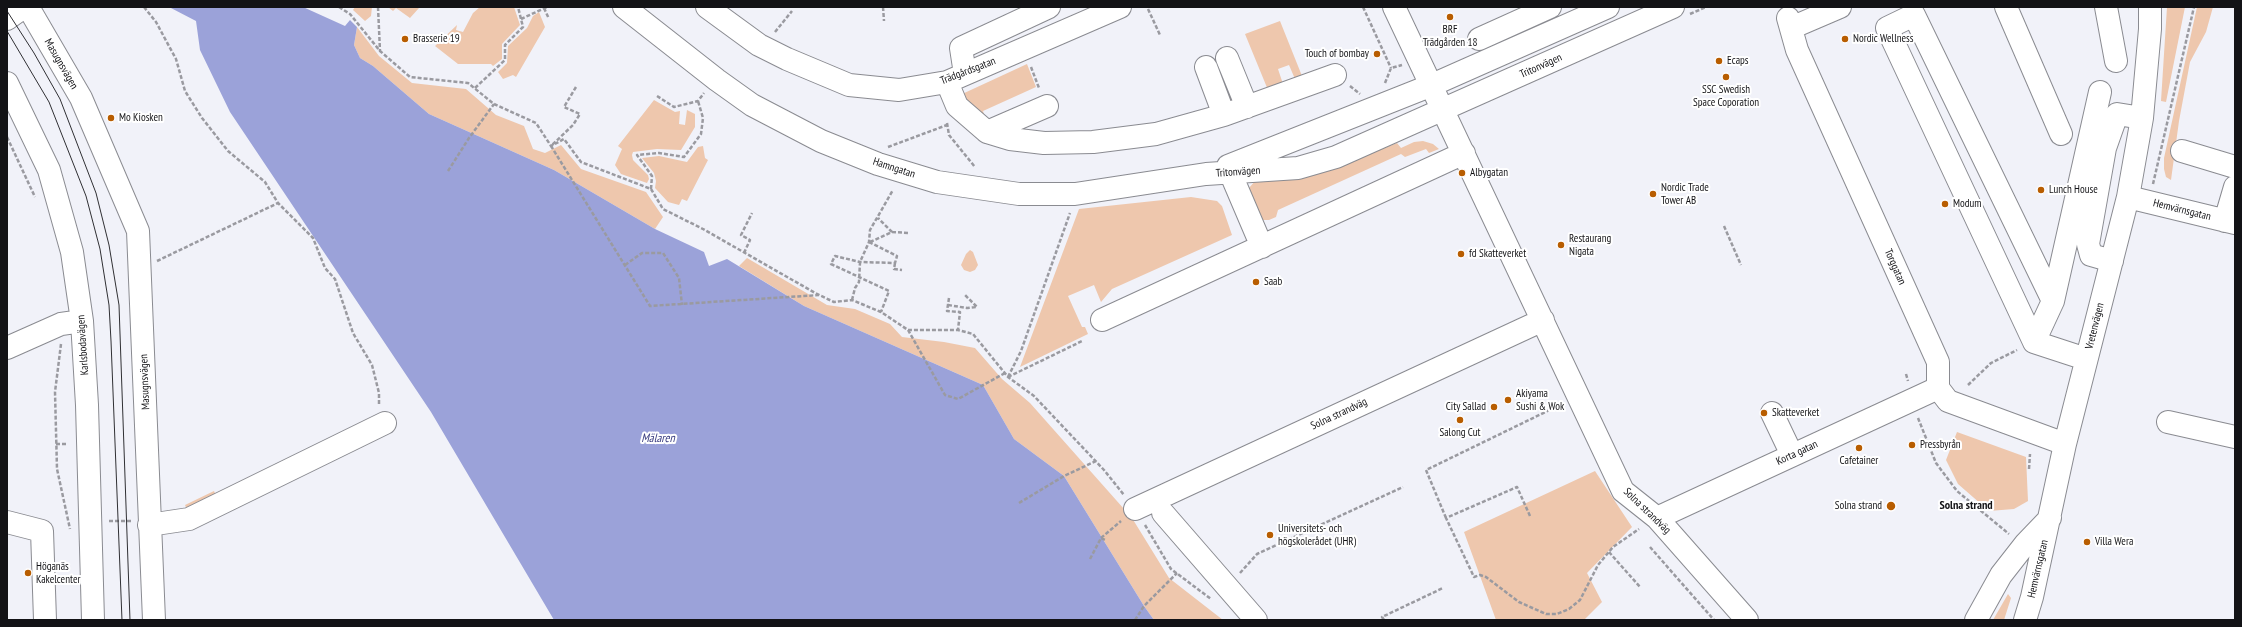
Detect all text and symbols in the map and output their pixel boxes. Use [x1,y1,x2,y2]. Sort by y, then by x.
marker: BRF Trädgården 18 [1445,12,1455,22]
place label: BRF Trädgården 18 [1423,23,1477,49]
place label: Brasserie 19 [413,32,460,46]
place label: Nordic Wellness [1853,32,1914,46]
marker: Brasserie 19 [400,34,410,44]
marker: Nordic Wellness [1840,34,1850,44]
street label: Masugnsvägen [41,36,81,92]
place label: Touch of bombay [1305,47,1369,61]
marker: Touch of bombay [1372,49,1382,59]
street label: Tritonvägen [1518,51,1564,81]
street label: Trädgårdsgatan [938,54,998,88]
place label: Ecaps [1727,54,1749,68]
marker: Ecaps [1714,56,1724,66]
marker: SSC Swedish Space Coporation [1721,72,1731,82]
place label: SSC Swedish Space Coporation [1693,83,1759,109]
place label: Mo Kiosken [119,111,163,125]
marker: Mo Kiosken [106,113,116,123]
street label: Hamngatan [871,155,917,181]
street label: Tritonvägen [1215,164,1261,180]
place label: Albygatan [1470,166,1508,180]
marker: Albygatan [1457,168,1467,178]
place label: Nordic Trade Tower AB [1661,181,1709,207]
place label: Lunch House [2049,183,2098,197]
marker: Lunch House [2036,185,2046,195]
marker: Nordic Trade Tower AB [1648,189,1658,199]
street label: Hemvärnsgatan [2152,196,2212,224]
place label: Modum [1953,197,1981,211]
marker: Modum [1940,199,1950,209]
place label: Restaurang Nigata [1569,232,1611,258]
marker: Restaurang Nigata [1556,240,1566,250]
place label: fd Skatteverket [1469,247,1526,261]
street label: Torggatan [1881,247,1909,287]
marker: fd Skatteverket [1456,249,1466,259]
place label: Saab [1264,275,1282,289]
marker: Saab [1251,277,1261,287]
street label: Vretenvägen [2083,301,2107,351]
street label: Karlsbodavägen [74,314,92,376]
street label: Masugnsvägen [137,354,153,410]
place label: Akiyama Sushi & Wok [1516,387,1564,413]
street label: Solna strandväg [1309,395,1369,433]
marker: Akiyama Sushi & Wok [1503,395,1513,405]
place label: City Sallad [1446,400,1486,414]
marker: City Sallad [1489,402,1499,412]
place label: Skatteverket [1772,406,1819,420]
marker: Skatteverket [1759,408,1769,418]
marker: Salong Cut [1455,415,1465,425]
place label: Salong Cut [1439,426,1481,440]
water label: Mälaren [641,432,675,446]
street label: Korta gatan [1774,438,1820,468]
place label: Pressbyrån [1920,438,1961,452]
marker: Pressbyrån [1907,440,1917,450]
marker: Cafetainer [1854,443,1864,453]
place label: Cafetainer [1840,454,1878,468]
street label: Solna strandväg [1621,485,1673,537]
place label: Solna strand [1835,499,1882,513]
district label: Solna strand [1939,499,1993,513]
marker: Solna strand [1885,500,1897,512]
place label: Universitets- och högskolerådet (UHR) [1278,522,1356,548]
marker: Universitets- och högskolerådet (UHR) [1265,530,1275,540]
place label: Villa Wera [2095,535,2133,549]
marker: Villa Wera [2082,537,2092,547]
street label: Hemvärnsgatan [2025,539,2051,599]
place label: Höganäs Kakelcenter [36,560,80,586]
marker: Höganäs Kakelcenter [23,568,33,578]

